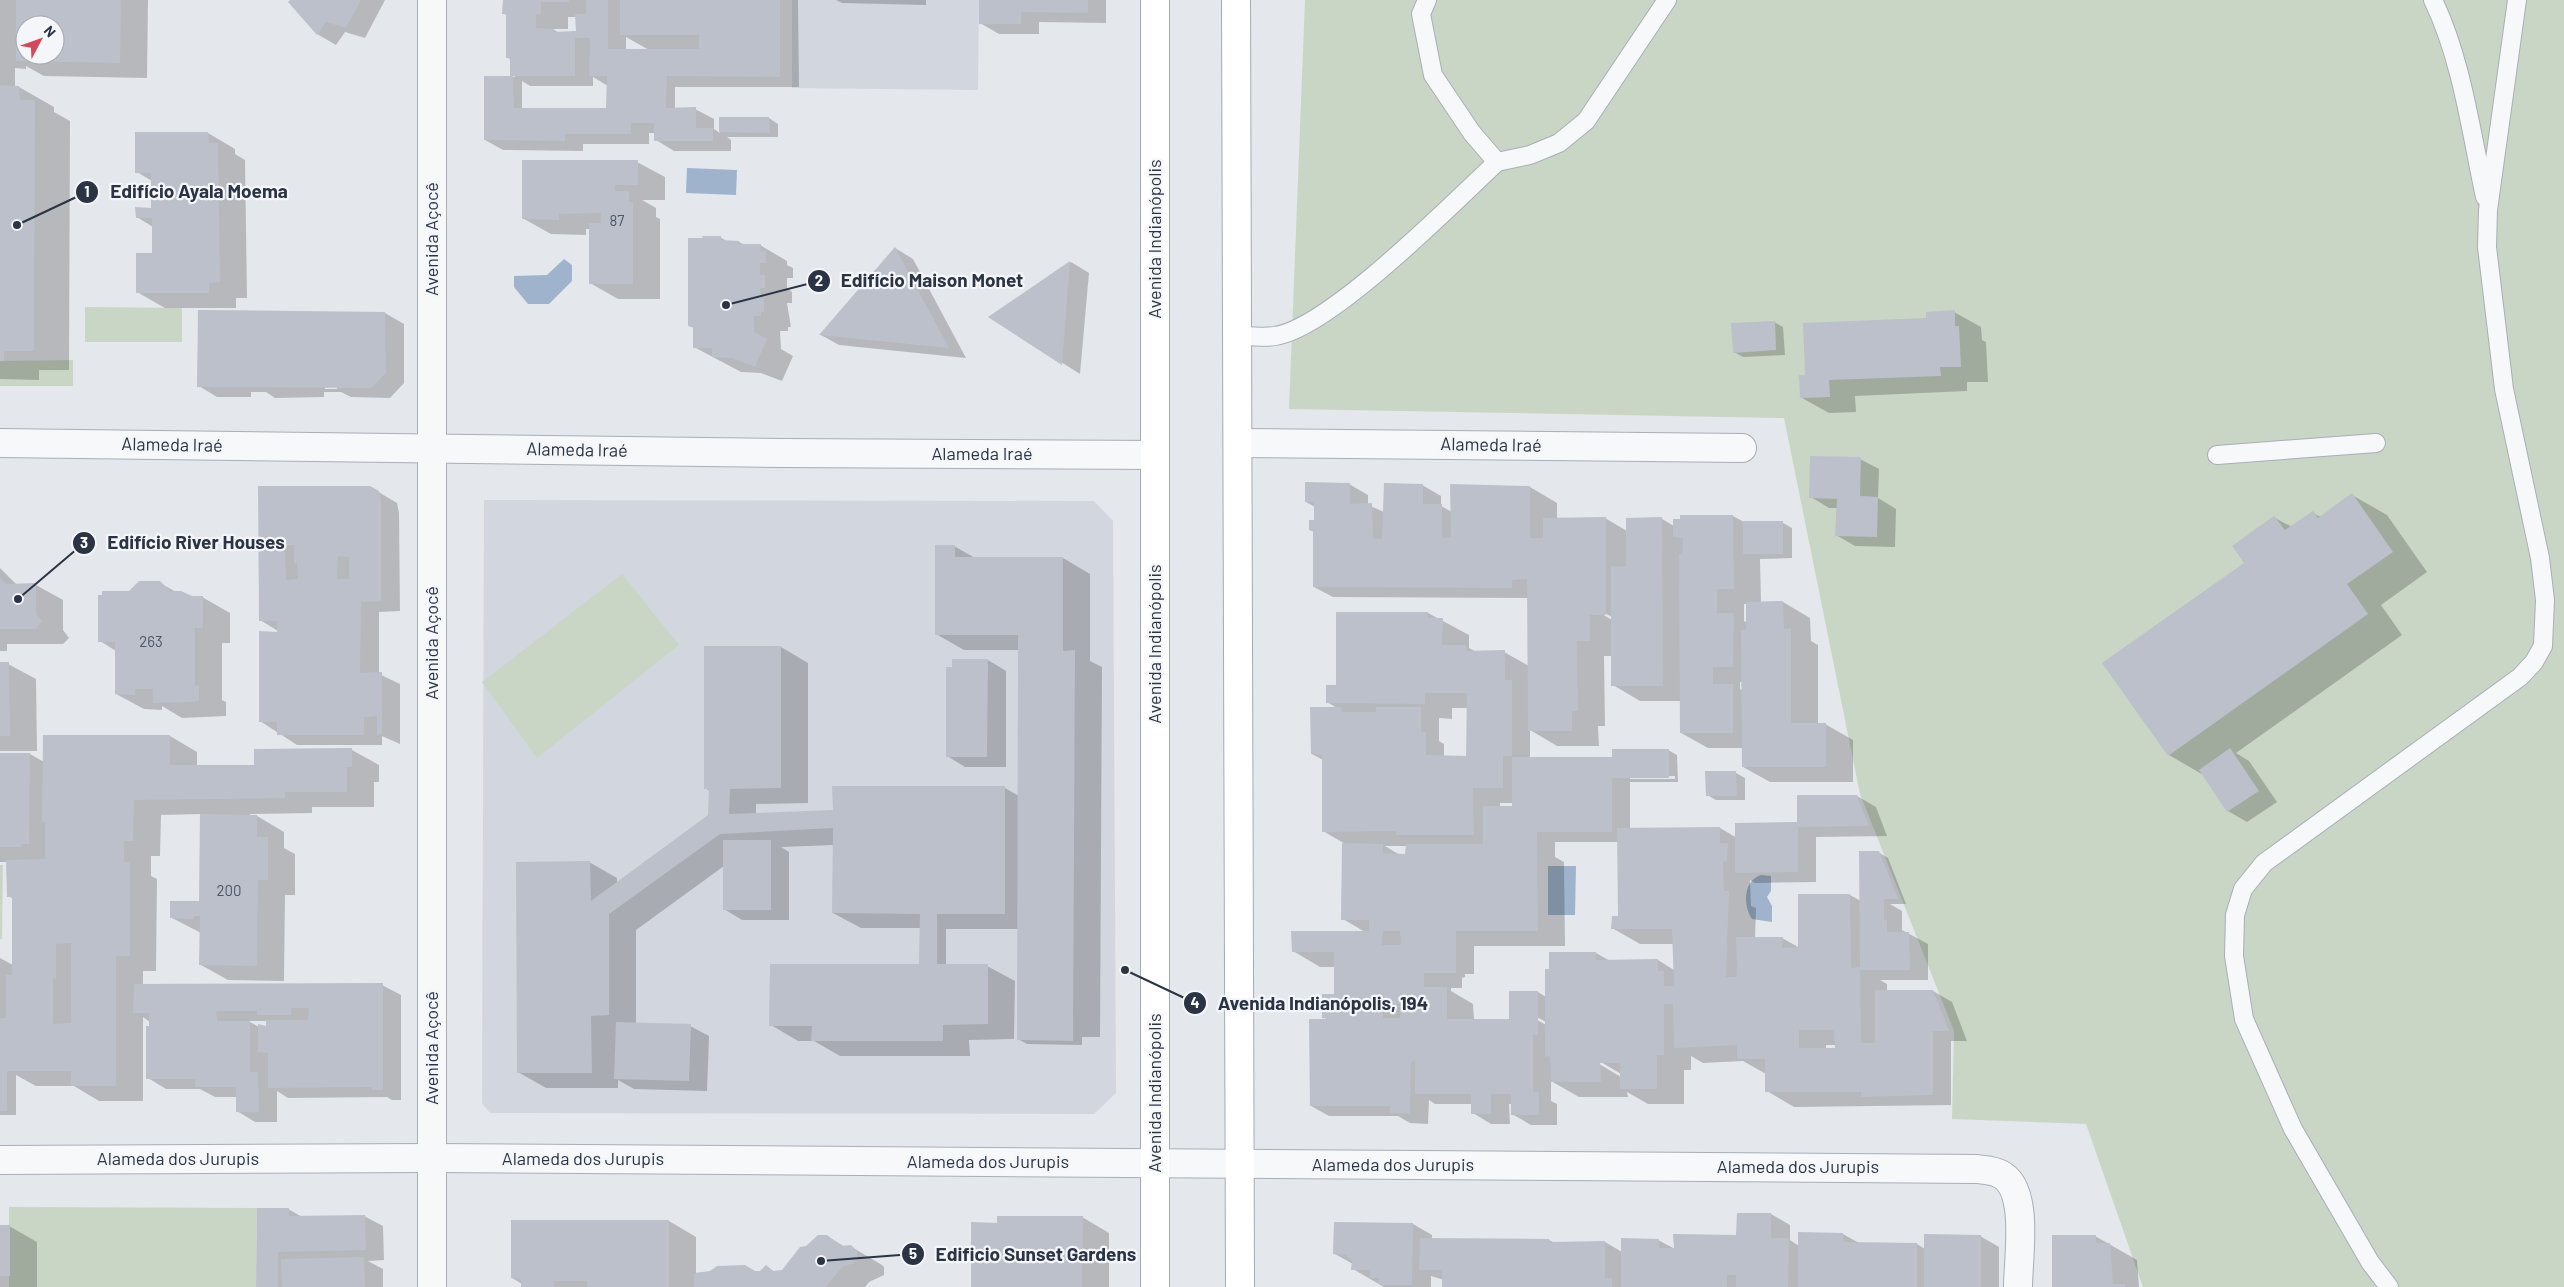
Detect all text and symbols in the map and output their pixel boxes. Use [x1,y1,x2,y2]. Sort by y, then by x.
north arrow [15,15,65,65]
text: N [41,22,60,40]
street label: Avenida Indianópolis [1143,159,1165,319]
callout: Edifício Ayala Moema [75,175,298,209]
text: Edifício Ayala Moema [110,179,288,202]
text: 1 [84,182,90,200]
street label: Avenida Açocê [420,182,442,296]
house number: 87 [610,211,624,229]
callout: Edifício Maison Monet [806,264,1034,298]
text: Edifício Maison Monet [841,268,1023,291]
text: 2 [815,271,823,289]
street label: Alameda Iraé [121,432,223,456]
street label: Alameda Iraé [1440,432,1542,456]
street label: Alameda Iraé [526,437,628,461]
street label: Alameda Iraé [931,442,1033,464]
callout: Edifício River Houses [72,526,294,560]
text: Edifício River Houses [107,530,285,553]
text: 3 [80,533,88,551]
street label: Avenida Indianópolis [1143,564,1165,724]
street label: Avenida Açocê [420,586,442,700]
house number: 263 [139,632,163,650]
house number: 200 [217,881,242,899]
callout: Avenida Indianópolis, 194 [1182,986,1438,1020]
street label: Avenida Açocê [420,991,442,1105]
text: Avenida Indianópolis, 194 [1218,991,1428,1014]
text: 4 [1190,993,1200,1011]
street label: Avenida Indianópolis [1143,1013,1165,1173]
street label: Alameda dos Jurupis [97,1147,259,1169]
street label: Alameda dos Jurupis [502,1147,664,1169]
street label: Alameda dos Jurupis [907,1150,1069,1172]
street label: Alameda dos Jurupis [1312,1153,1474,1175]
street label: Alameda dos Jurupis [1717,1155,1879,1177]
callout: Edificio Sunset Gardens [900,1237,1146,1271]
text: Edificio Sunset Gardens [936,1242,1136,1265]
text: 5 [909,1244,917,1262]

